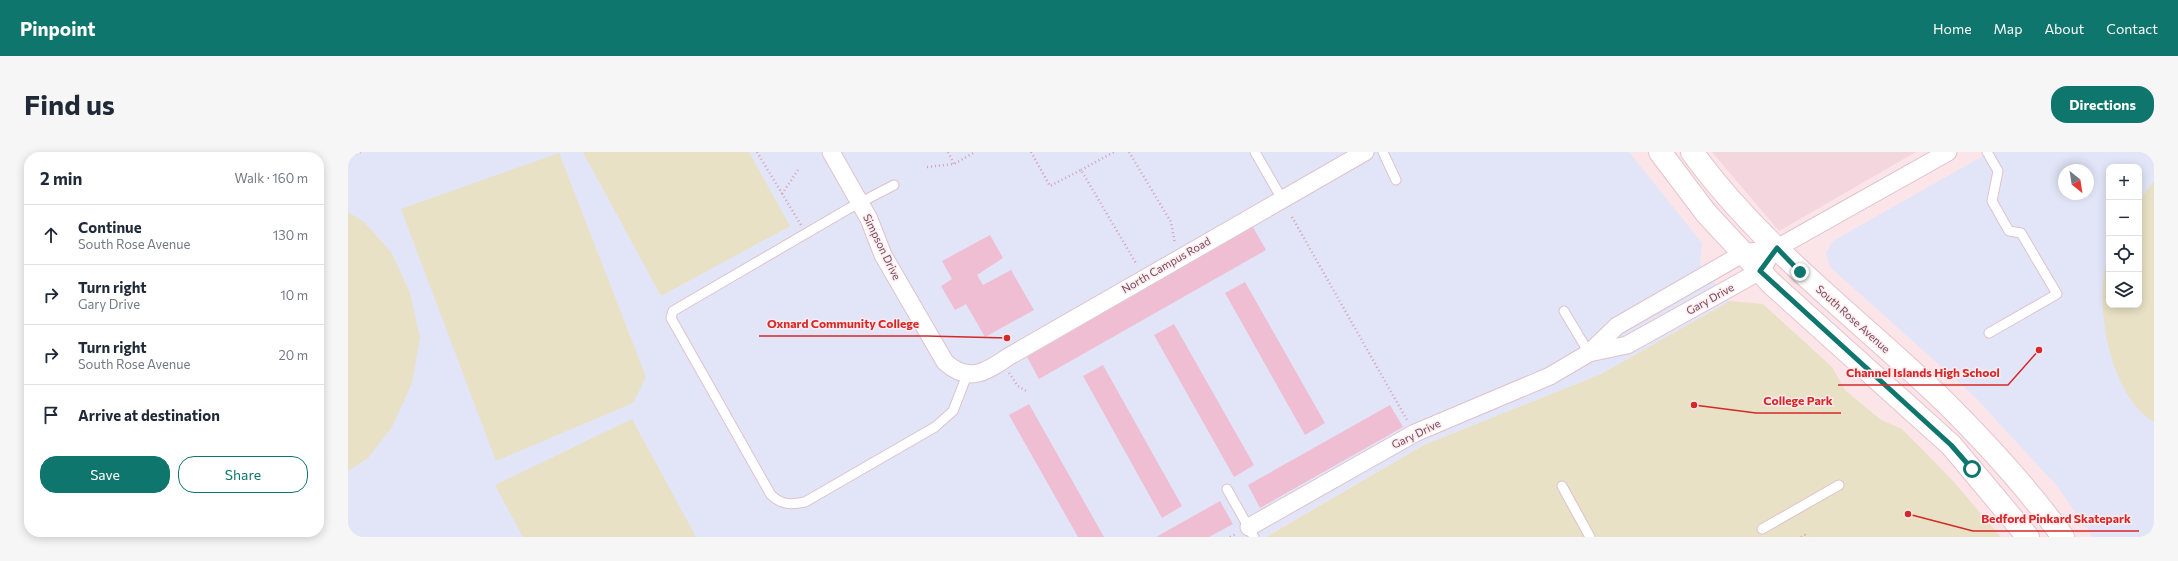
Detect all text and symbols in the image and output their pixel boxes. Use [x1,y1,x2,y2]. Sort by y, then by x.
text: Pinpoint [20,17,96,40]
text: Home [1933,20,1972,37]
text: Map [1994,20,2022,37]
text: About [2044,20,2084,37]
text: Contact [2106,20,2158,37]
button: Directions [2051,86,2154,123]
text: Find us [24,87,115,121]
north arrow [2058,164,2094,200]
map controls [2106,164,2142,308]
button: + [2106,164,2142,200]
text: 2 min [40,168,82,189]
text: Walk · 160 m [234,170,308,186]
button: − [2106,200,2142,236]
street label: Simpson Drive [861,212,904,282]
text: Continue [78,218,142,236]
icon: ahead [40,224,62,246]
text: 130 m [273,227,308,243]
street label: North Campus Road [1119,234,1213,295]
text: South Rose Avenue [78,236,190,252]
button: locate [2106,236,2142,272]
route end [1791,263,1809,281]
button: layers [2106,272,2142,308]
text: Turn right [78,278,147,296]
street label: Gary Drive [1684,280,1736,317]
street label: South Rose Avenue [1814,282,1893,355]
icon: right [40,284,62,306]
text: 10 m [280,287,308,303]
text: Gary Drive [78,296,140,312]
callout: Oxnard Community College [759,312,927,336]
text: Oxnard Community College [767,316,919,330]
text: Turn right [78,338,147,356]
icon: right [40,344,62,366]
text: 20 m [279,347,308,363]
text: South Rose Avenue [78,356,190,372]
callout: Channel Islands High School [1838,361,2008,385]
text: Channel Islands High School [1846,365,2000,379]
callout: College Park [1756,389,1841,413]
text: College Park [1763,393,1833,407]
icon: arrive [40,404,62,426]
text: Arrive at destination [78,406,220,424]
street label: Gary Drive [1389,416,1442,451]
button: Save [40,456,170,493]
button: Share [178,456,308,493]
route start [1963,460,1981,478]
callout: Bedford Pinkard Skatepark [1973,507,2139,531]
text: Bedford Pinkard Skatepark [1981,511,2131,525]

